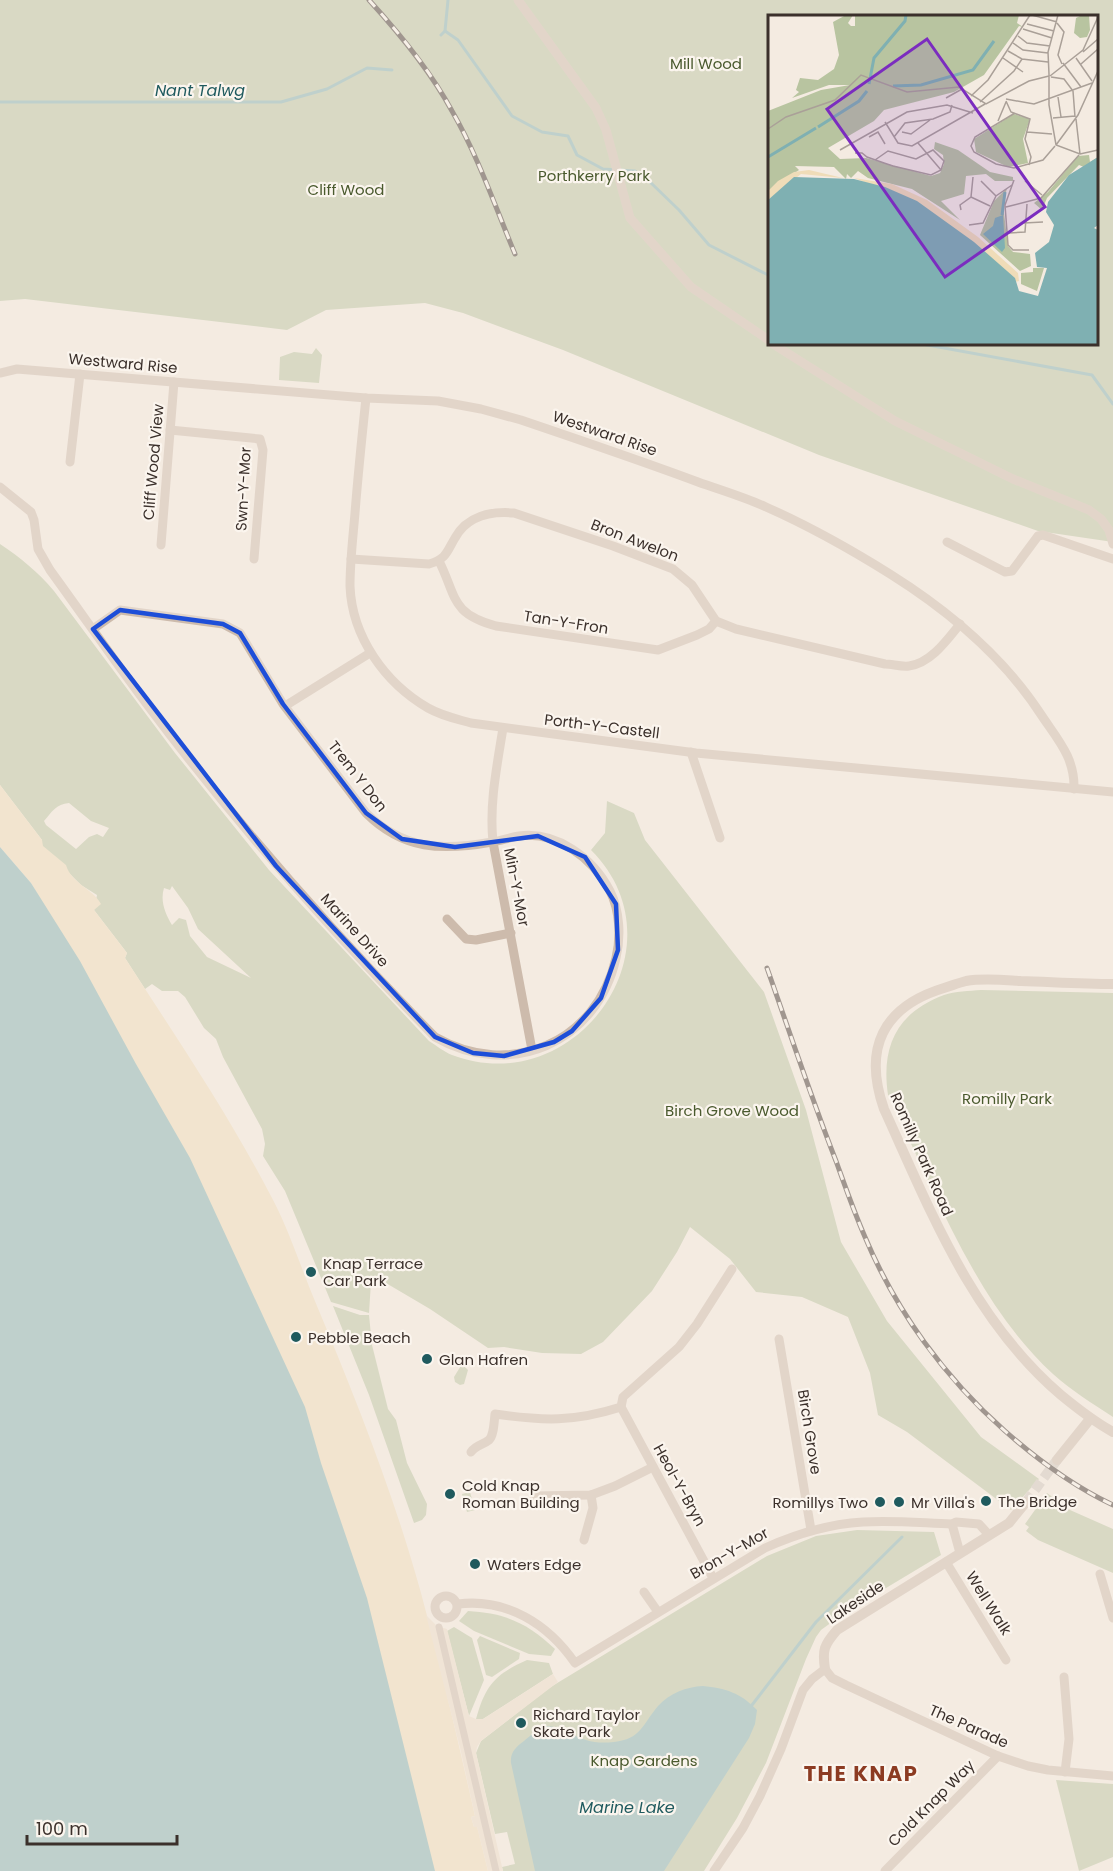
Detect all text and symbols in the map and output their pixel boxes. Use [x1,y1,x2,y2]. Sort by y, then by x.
inset map [768,15,1098,345]
park label: Mill Wood [670,53,742,74]
water label: Nant Talwg [155,79,245,102]
park label: Porthkerry Park [538,165,650,186]
park label: Cliff Wood [308,179,384,200]
street label: Westward Rise [68,348,178,378]
street label: Cliff Wood View [137,402,169,521]
street label: Westward Rise [550,405,660,461]
street label: Swn-Y-Mor [230,446,256,532]
street label: Bron Awelon [588,514,682,566]
street label: Tan-Y-Fron [522,605,610,639]
street label: Porth-Y-Castell [543,709,661,743]
street label: Trem Y Don [324,736,392,816]
street label: Min-Y-Mor [499,846,535,928]
street label: Marine Drive [316,888,394,972]
park label: Romilly Park [962,1088,1052,1109]
street label: Romilly Park Road [885,1089,959,1219]
park label: Birch Grove Wood [665,1100,799,1121]
place label: Knap Terrace Car Park [323,1253,423,1291]
marker: Knap Terrace Car Park [304,1265,318,1279]
place label: Pebble Beach [308,1327,411,1348]
marker: Pebble Beach [289,1330,303,1344]
place label: Glan Hafren [439,1349,528,1370]
marker: Glan Hafren [420,1352,434,1366]
street label: Birch Grove [793,1388,827,1476]
street label: Heol-Y-Bryn [649,1440,711,1530]
place label: Cold Knap Roman Building [462,1475,580,1513]
marker: Cold Knap Roman Building [443,1487,457,1501]
place label: The Bridge [998,1491,1077,1512]
place label: Romillys Two [772,1492,868,1513]
place label: Mr Villa's [911,1492,975,1513]
marker: The Bridge [979,1494,993,1508]
marker: Romillys Two [873,1495,887,1509]
marker: Mr Villa's [892,1495,906,1509]
street label: Bron-Y-Mor [686,1522,772,1584]
place label: Waters Edge [487,1554,581,1575]
marker: Waters Edge [468,1557,482,1571]
street label: Well Walk [961,1567,1017,1639]
street label: Lakeside [822,1575,888,1629]
street label: The Parade [926,1699,1012,1753]
place label: Richard Taylor Skate Park [533,1704,640,1742]
marker: Richard Taylor Skate Park [514,1716,528,1730]
park label: Knap Gardens [590,1750,698,1771]
street label: Cold Knap Way [883,1754,980,1851]
district label: THE KNAP [804,1759,918,1788]
water label: Marine Lake [579,1796,675,1819]
scale bar [27,1808,177,1846]
text: 100 m [36,1816,88,1841]

